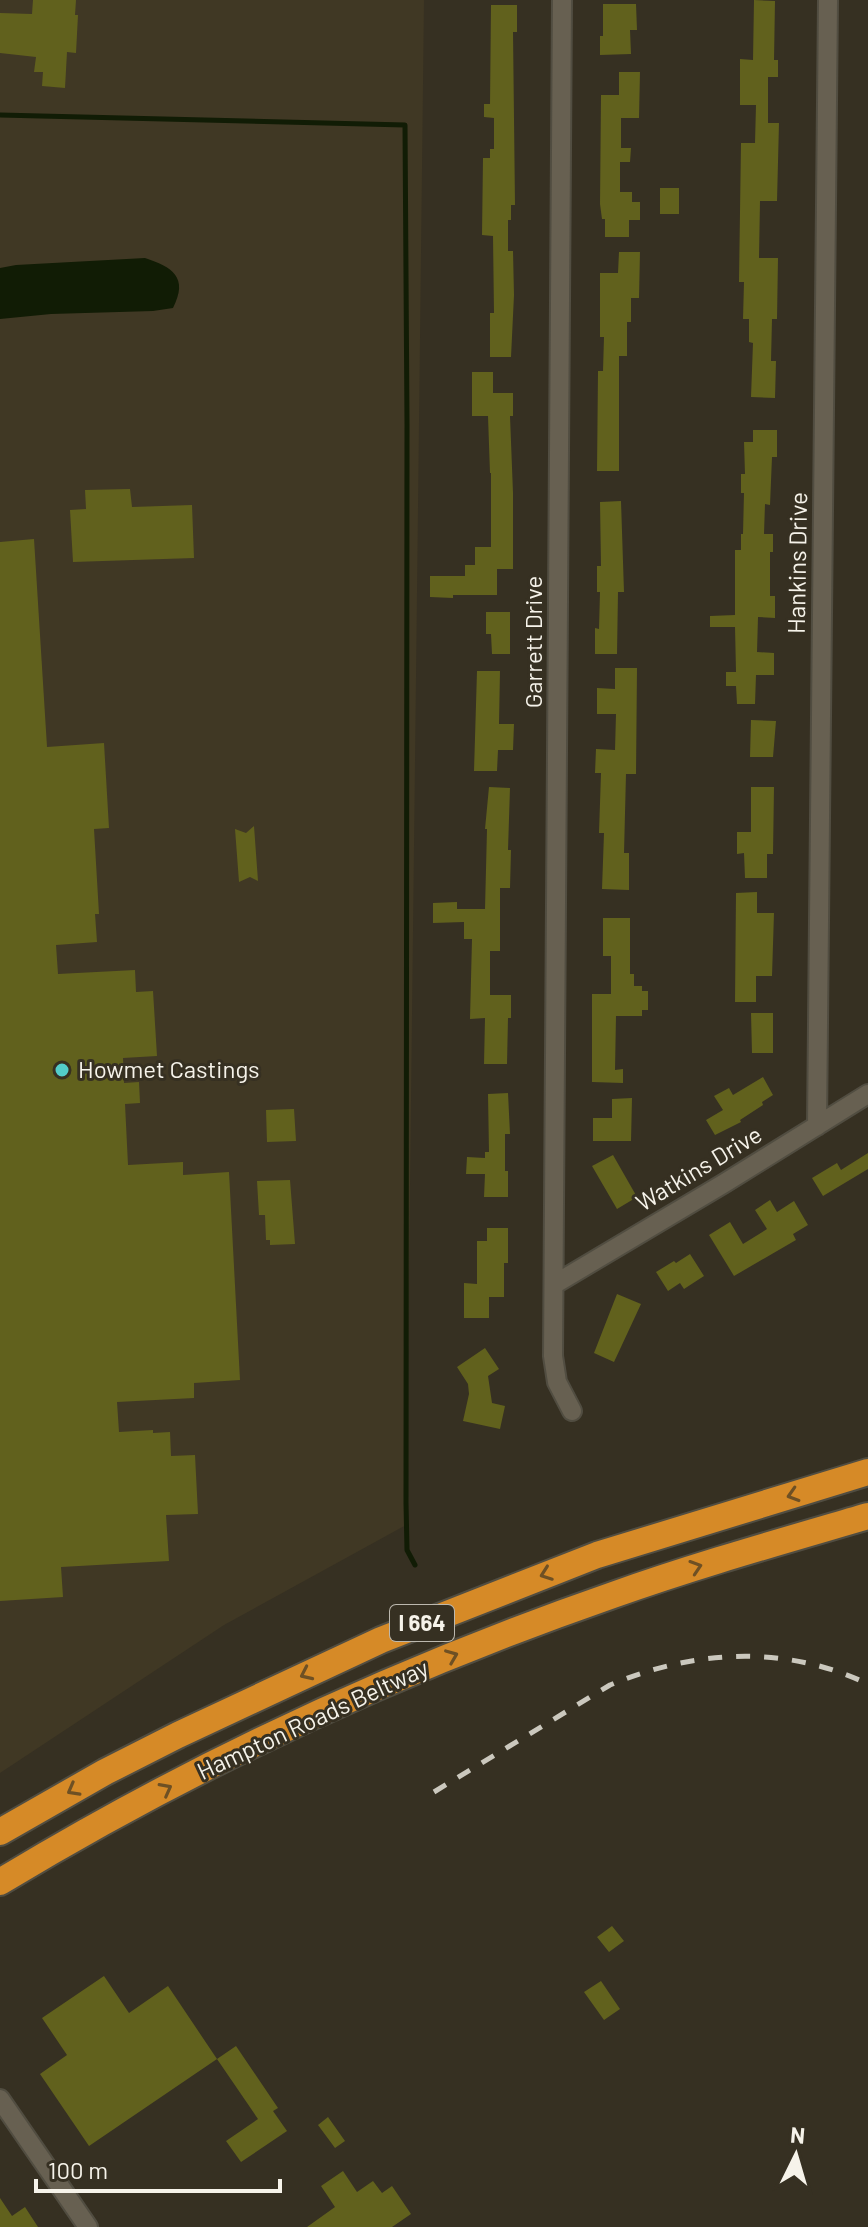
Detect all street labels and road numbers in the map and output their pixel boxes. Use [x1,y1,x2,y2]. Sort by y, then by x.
street label: Hankins Drive [781,492,812,634]
street label: Garrett Drive [518,576,547,708]
street label: Watkins Drive [630,1119,766,1217]
road number: I 664 [390,1605,454,1641]
street label: Hampton Roads Beltway [192,1652,433,1785]

